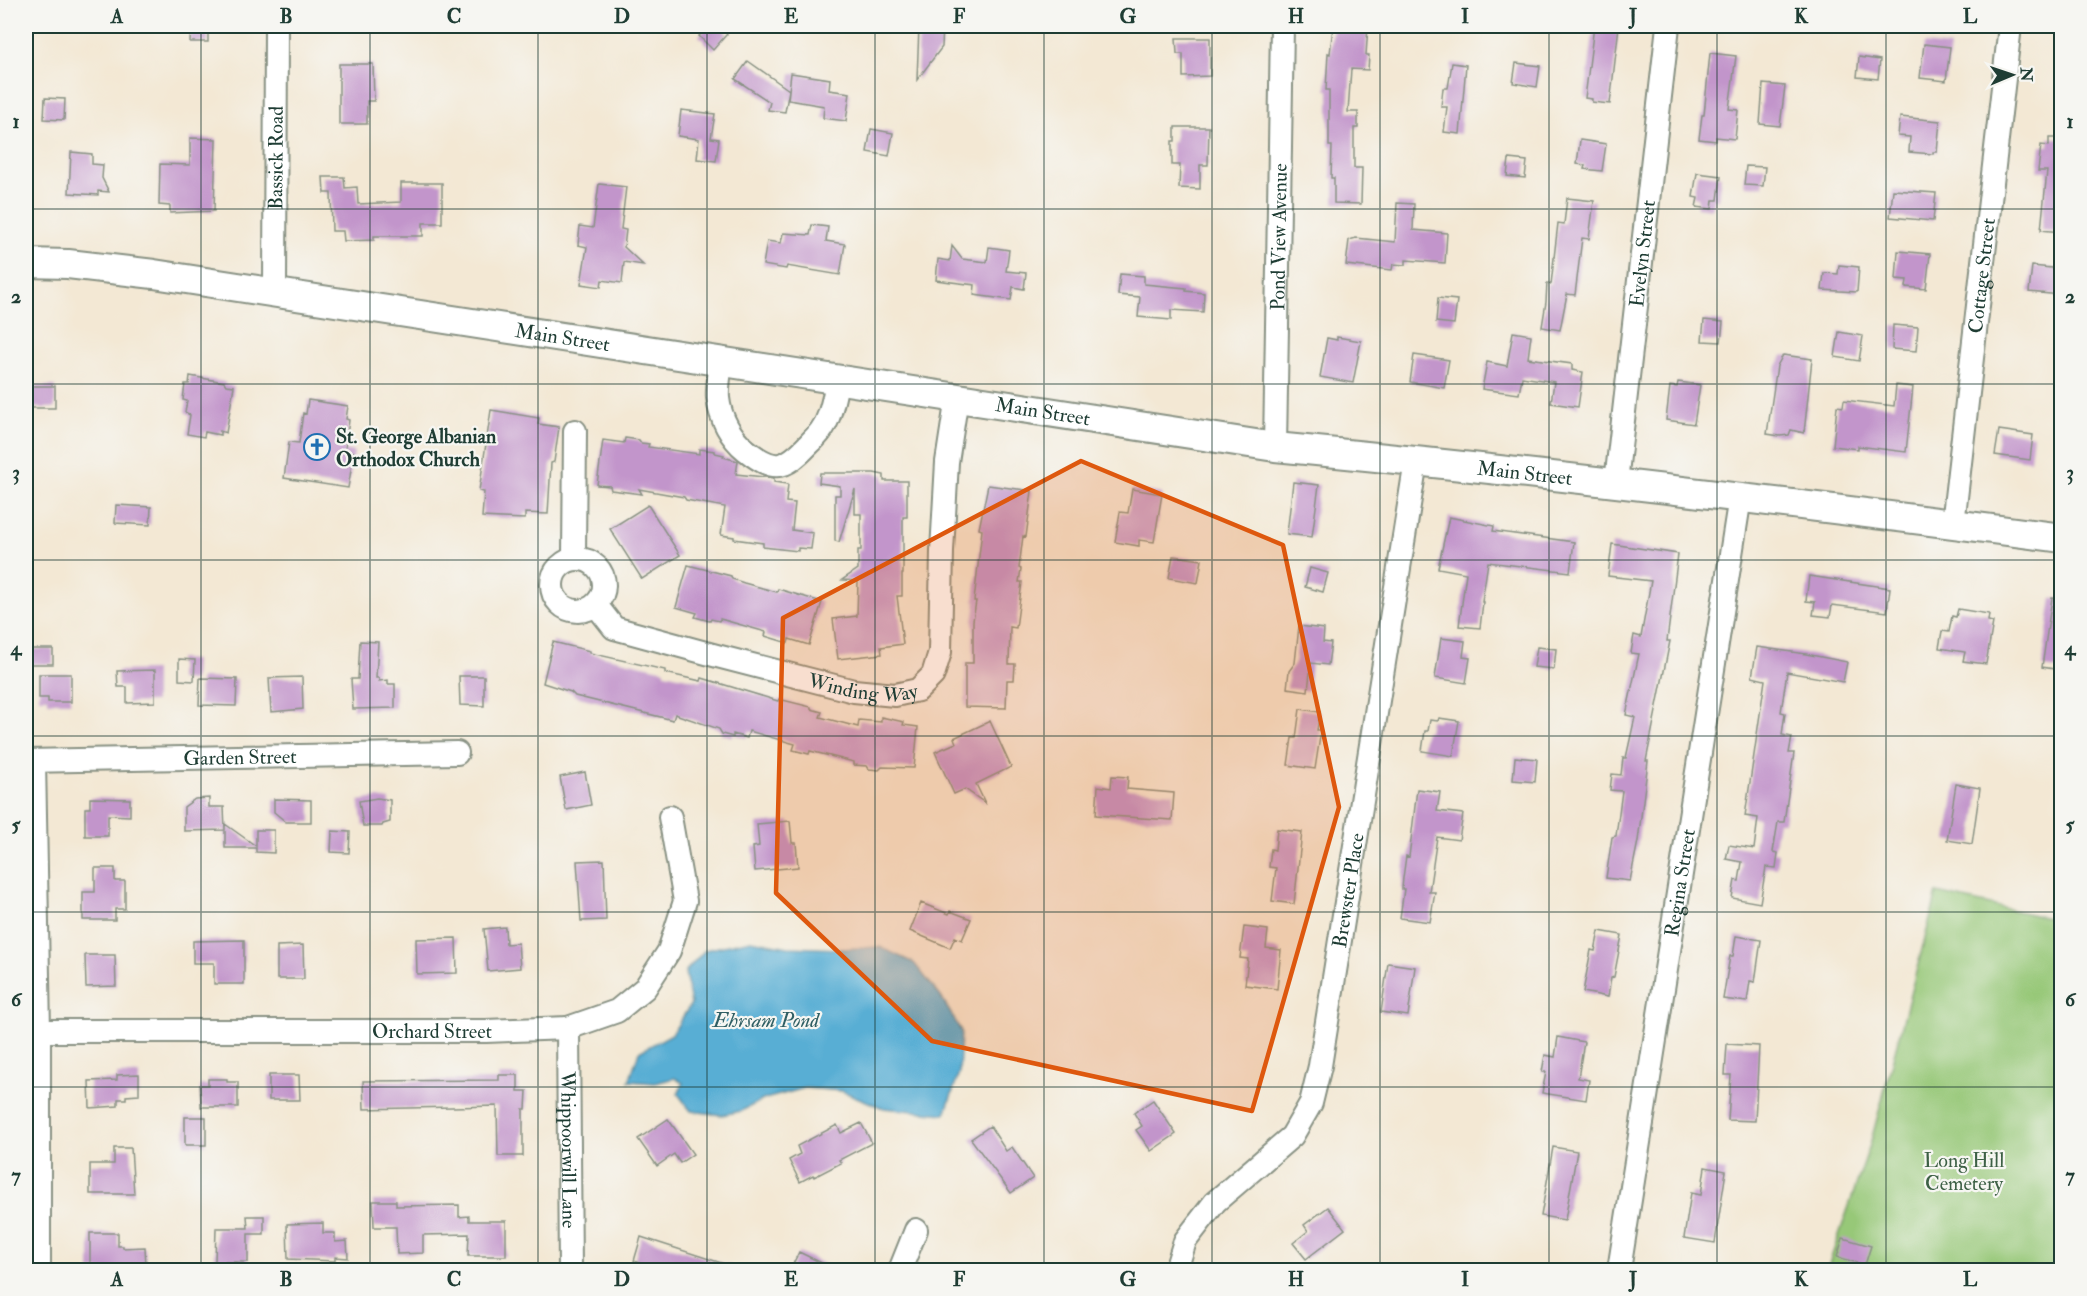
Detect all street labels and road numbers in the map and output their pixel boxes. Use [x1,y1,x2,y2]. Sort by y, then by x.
street label: Bassick Road [263,106,288,210]
street label: Pond View Avenue [1265,163,1292,311]
street label: Evelyn Street [1624,198,1661,308]
street label: Cottage Street [1962,216,2001,335]
street label: Main Street [513,317,612,357]
street label: Main Street [994,392,1093,431]
street label: Main Street [1476,455,1574,490]
street label: Winding Way [805,667,921,708]
street label: Garden Street [183,743,297,771]
street label: Regina Street [1659,827,1700,938]
street label: Brewster Place [1326,831,1369,950]
street label: Orchard Street [372,1018,493,1044]
street label: Whippoorwill Lane [555,1070,582,1229]

